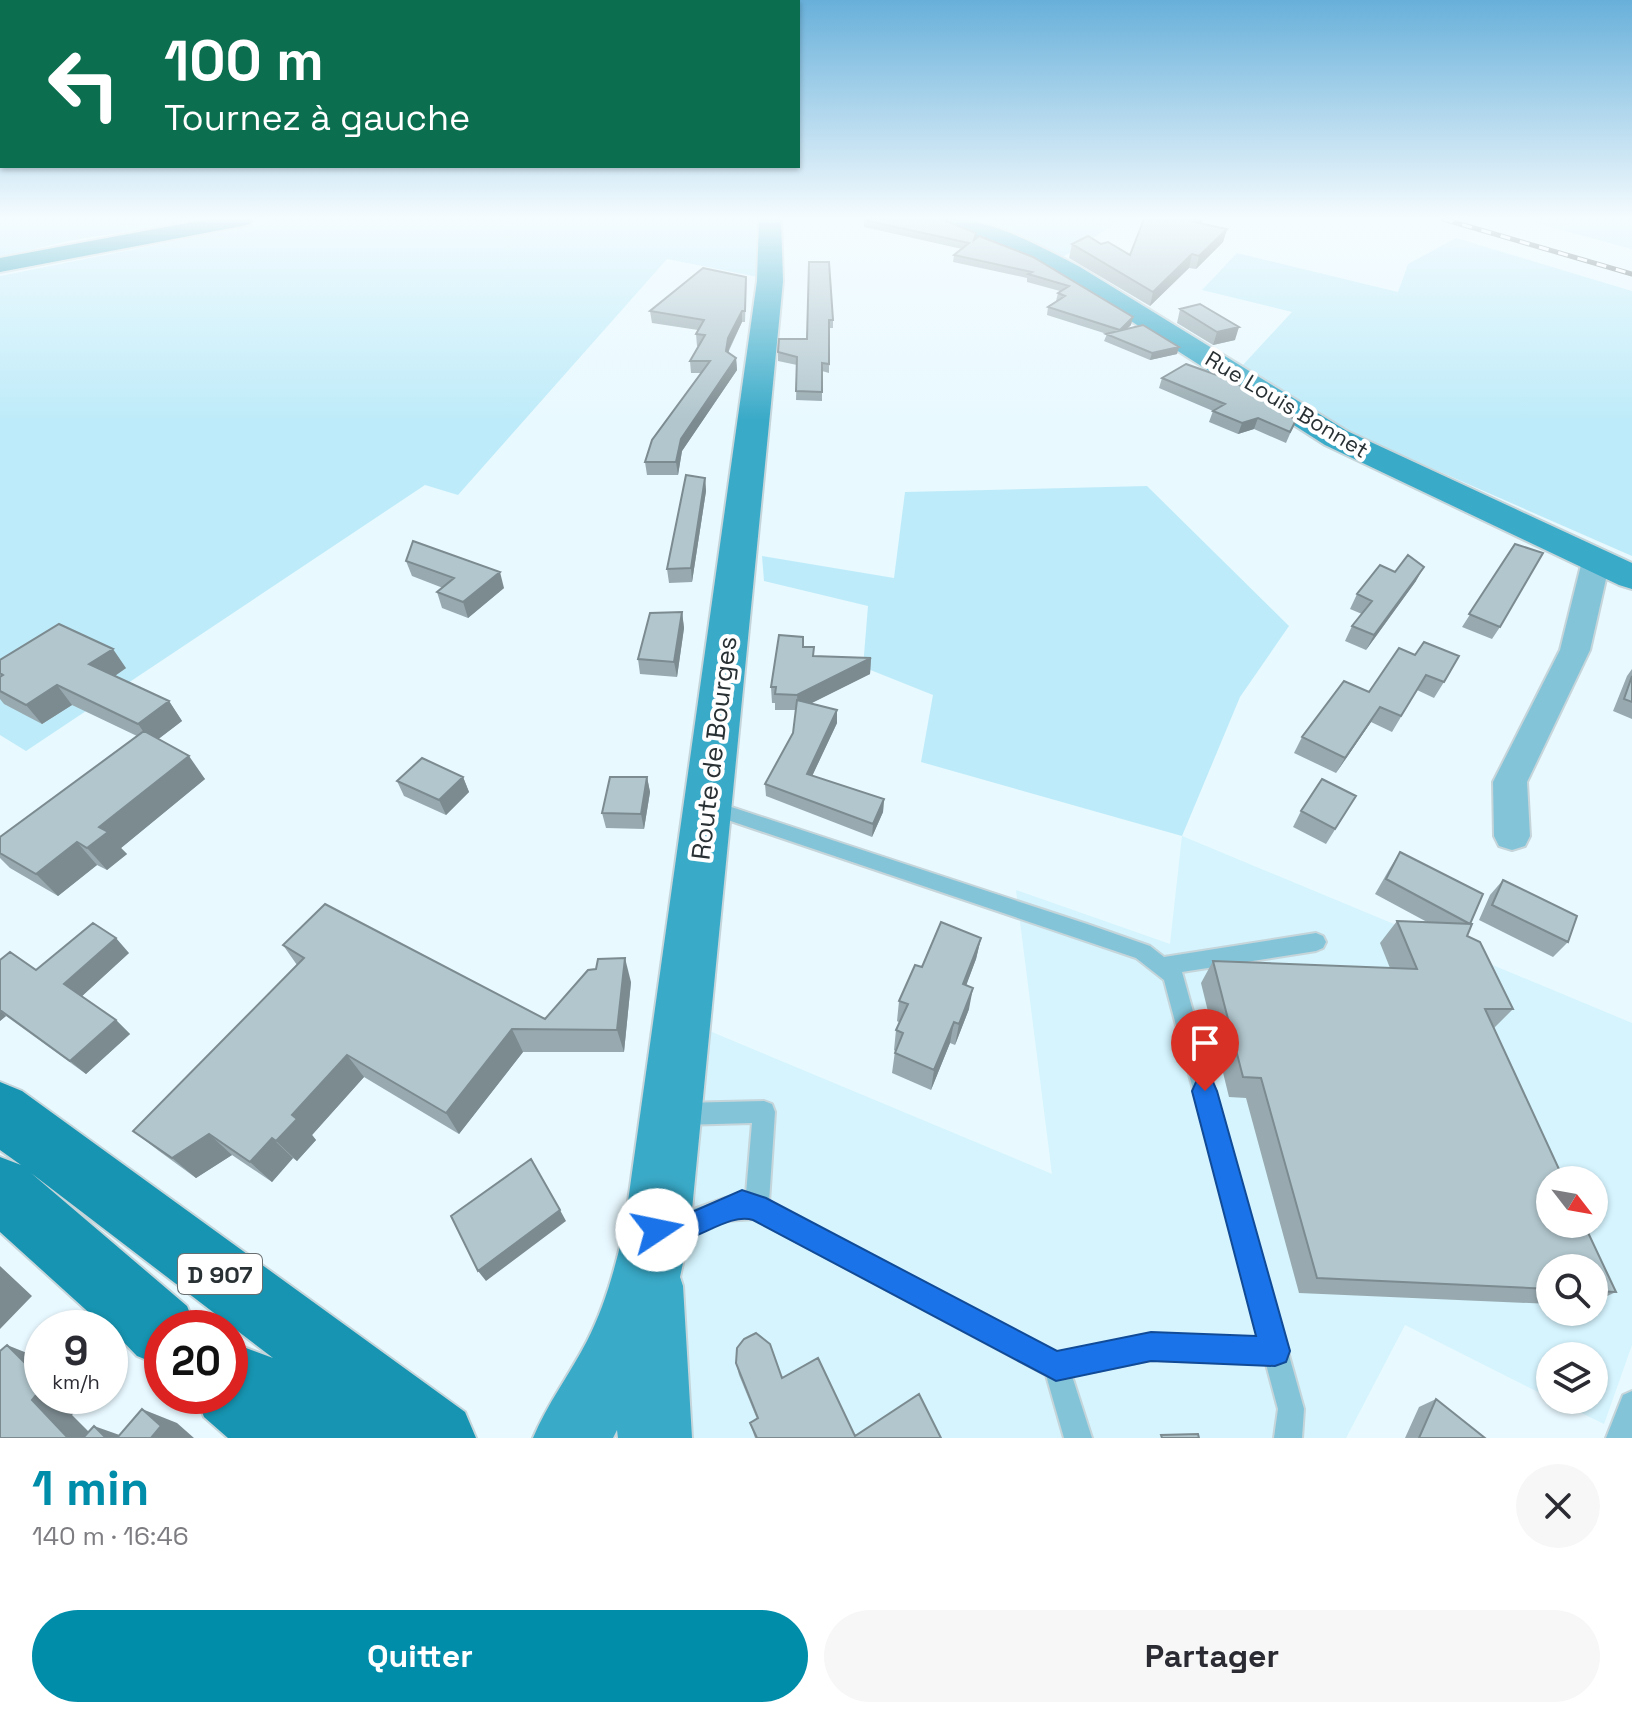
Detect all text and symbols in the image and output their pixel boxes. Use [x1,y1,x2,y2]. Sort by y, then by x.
text: 100 m [164,25,324,96]
icon: left [32,32,136,136]
text: Tournez à gauche [164,95,470,141]
street label: Rue Louis Bonnet [1200,344,1374,464]
street label: Route de Bourges [683,634,745,862]
pin [1171,1009,1239,1091]
icon: arrive [1183,1021,1227,1065]
north arrow [1536,1166,1608,1238]
map controls [1536,1166,1608,1414]
position arrow [615,1188,699,1272]
road number: D 907 [178,1254,262,1294]
button: search [1536,1254,1608,1326]
speed limit sign: 20 [144,1310,248,1414]
text: 9 [64,1326,88,1377]
button: layers [1536,1342,1608,1414]
text: km/h [52,1369,100,1395]
text: 1 min [32,1458,149,1519]
button: close [1516,1464,1600,1548]
text: 140 m · 16:46 [32,1519,189,1553]
button: Quitter [32,1610,808,1702]
button: Partager [824,1610,1600,1702]

